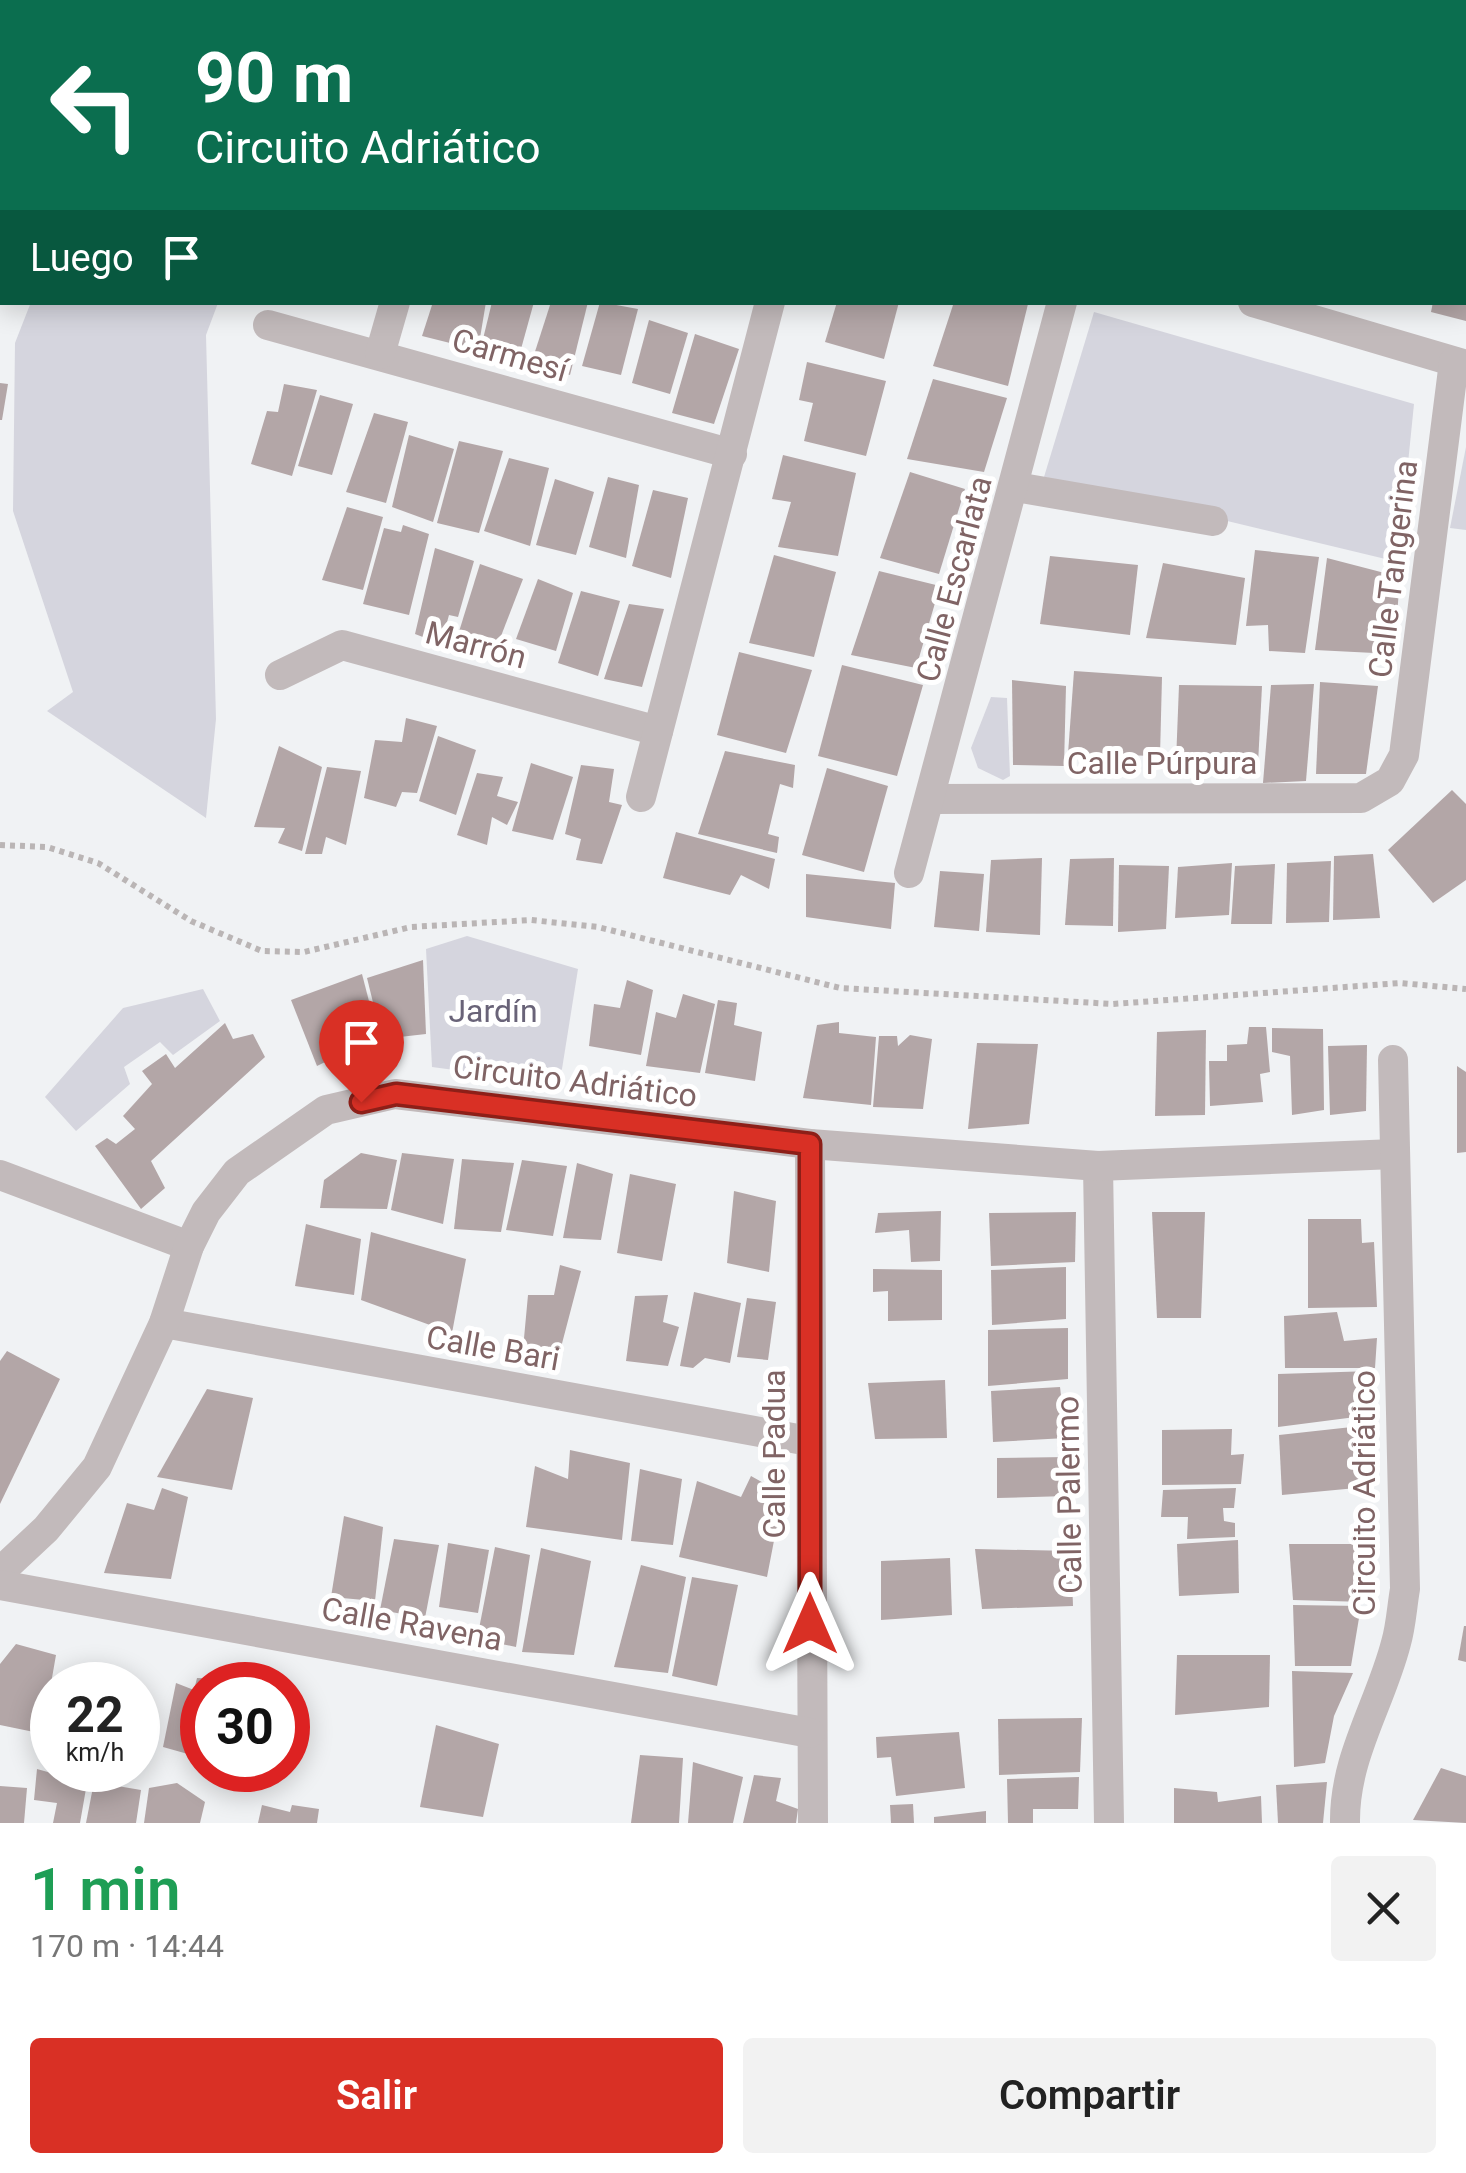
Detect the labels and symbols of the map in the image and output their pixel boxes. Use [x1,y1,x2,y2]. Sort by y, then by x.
street label: Carmesí [448,320,573,390]
street label: Calle Tangerina [1361,458,1425,680]
street label: Calle Escarlata [908,472,1000,686]
street label: Marrón [422,613,530,677]
street label: Calle Púrpura [1067,744,1257,782]
park label: Jardín [448,992,538,1030]
pin [319,1000,404,1103]
street label: Circuito Adriático [451,1047,699,1115]
street label: Calle Bari [423,1318,563,1378]
street label: Calle Padua [755,1369,793,1539]
street label: Circuito Adriático [1345,1370,1383,1616]
street label: Calle Palermo [1048,1396,1090,1594]
position arrow [758,1572,862,1676]
street label: Calle Ravena [319,1589,505,1659]
speed limit sign: 30 [180,1662,310,1792]

